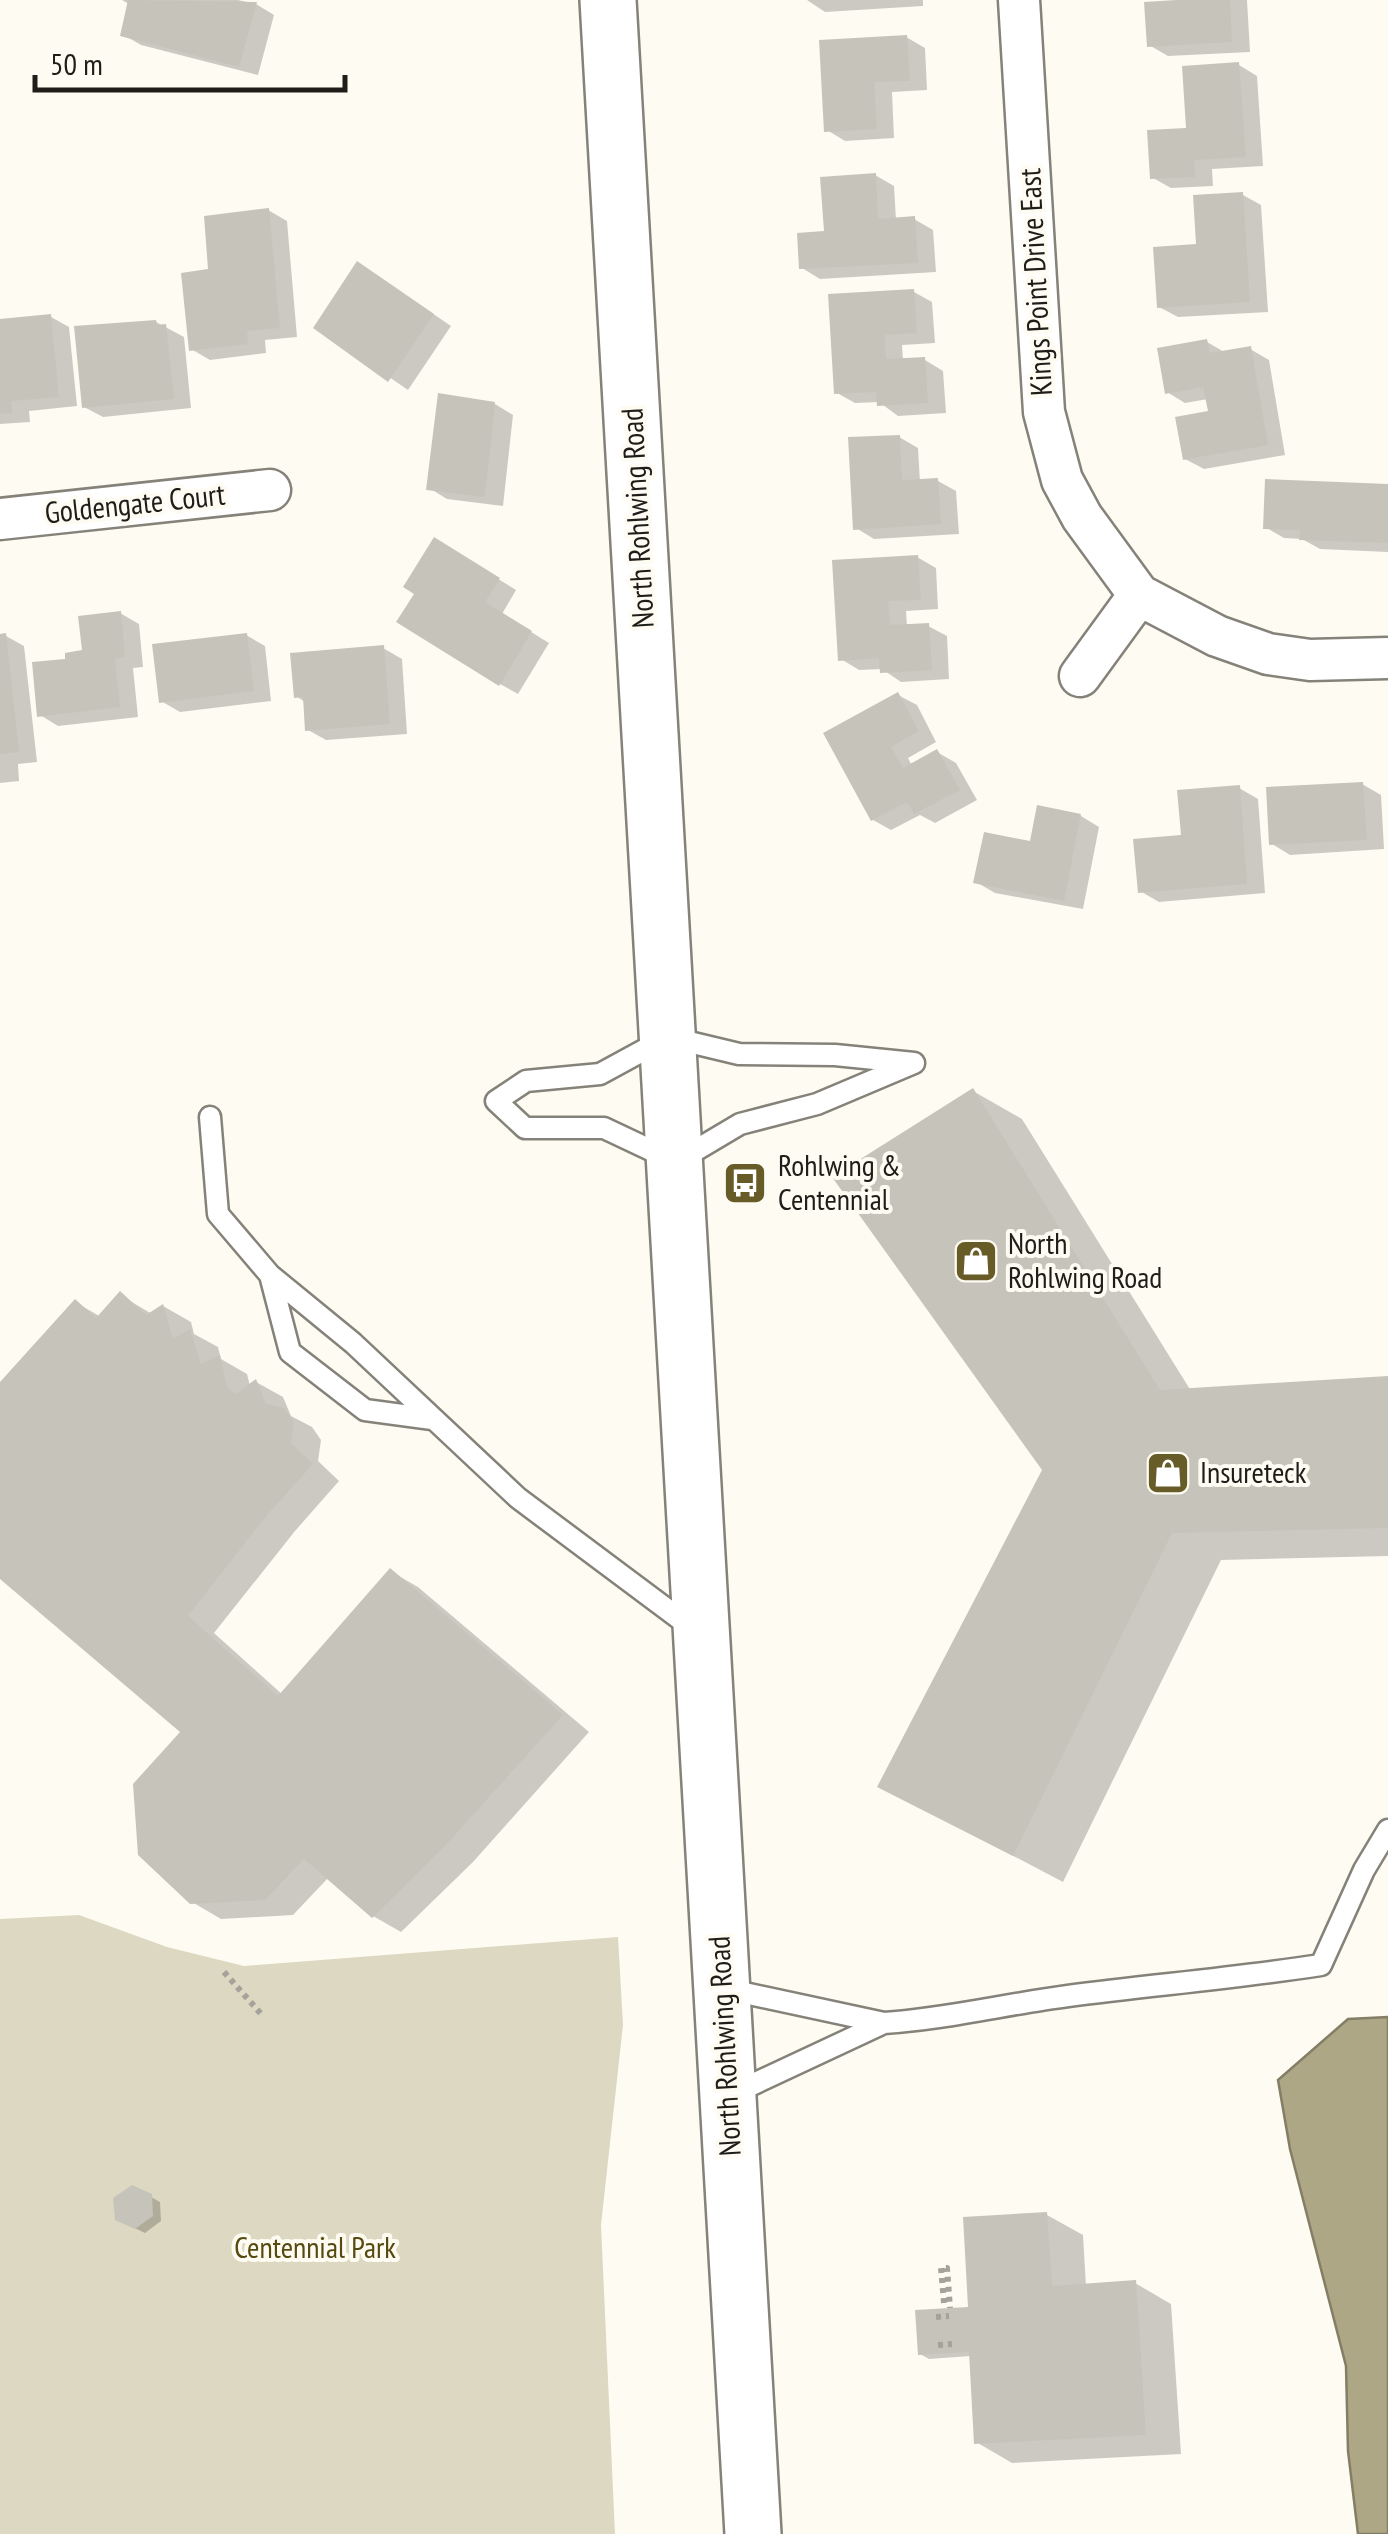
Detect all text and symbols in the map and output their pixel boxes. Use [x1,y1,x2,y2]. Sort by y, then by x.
scale bar [35,30,345,92]
text: 50 m [50,44,103,83]
street label: Kings Point Drive East [1009,166,1060,397]
street label: North Rohlwing Road [611,407,662,629]
street label: Goldengate Court [43,474,228,531]
place label: Rohlwing & Centennial [778,1145,901,1218]
bus stop icon: Rohlwing & Centennial [722,1160,768,1206]
place label: North Rohlwing Road [1008,1223,1162,1296]
shop icon: North Rohlwing Road [953,1238,999,1284]
shop icon: Insureteck [1145,1450,1191,1496]
place label: Insureteck [1200,1452,1307,1491]
street label: North Rohlwing Road [698,1935,749,2157]
park label: Centennial Park [234,2227,396,2266]

